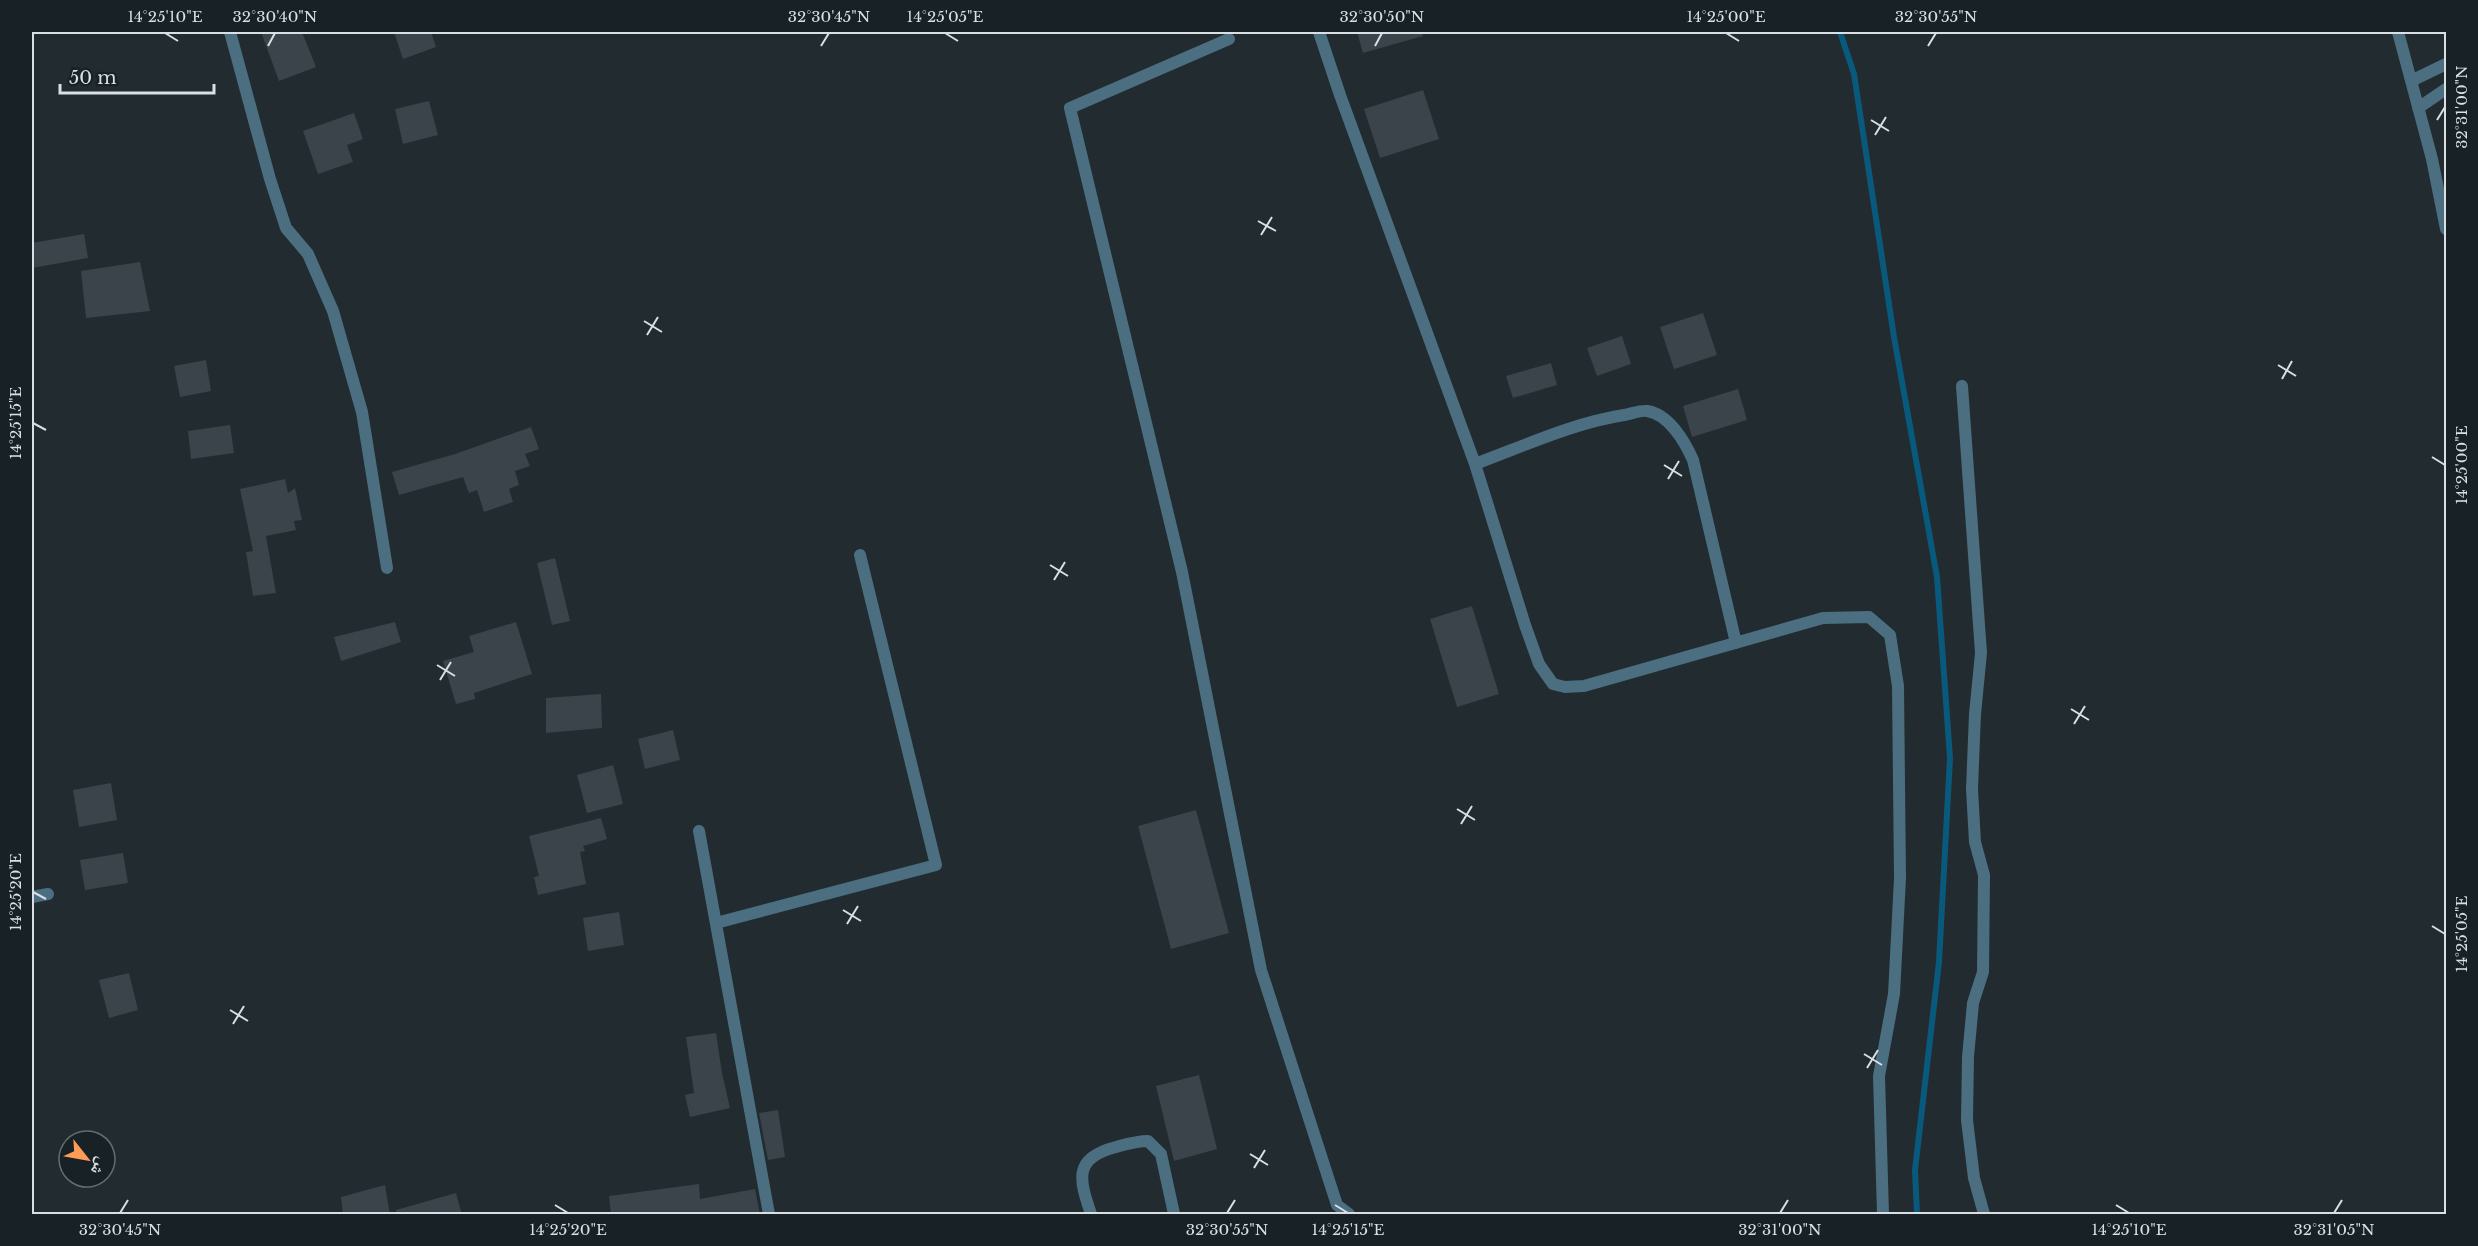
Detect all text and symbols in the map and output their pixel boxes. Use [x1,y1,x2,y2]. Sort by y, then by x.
text: 14°25'10"E [127,7,203,26]
text: 32°30'40"N [233,7,317,26]
text: 32°30'45"N [788,7,870,26]
text: 14°25'05"E [906,7,984,26]
text: 32°30'50"N [1340,7,1424,26]
text: 14°25'00"E [1686,7,1766,26]
text: 32°30'55"N [1895,7,1977,26]
scale bar [60,57,214,95]
text: 32°31'00"N [2452,65,2471,149]
text: 50 m [69,67,117,89]
text: 14°25'15"E [6,386,25,460]
text: 14°25'00"E [2452,425,2471,505]
text: 14°25'20"E [6,853,25,931]
text: 14°25'05"E [2452,895,2471,973]
north arrow [57,1129,117,1189]
text: ش [87,1154,113,1179]
text: 32°30'45"N [79,1220,161,1239]
text: 14°25'20"E [529,1220,607,1239]
text: 32°30'55"N [1186,1220,1268,1239]
text: 14°25'15"E [1311,1220,1385,1239]
text: 32°31'00"N [1738,1220,1822,1239]
text: 14°25'10"E [2091,1220,2167,1239]
text: 32°31'05"N [2293,1220,2375,1239]

